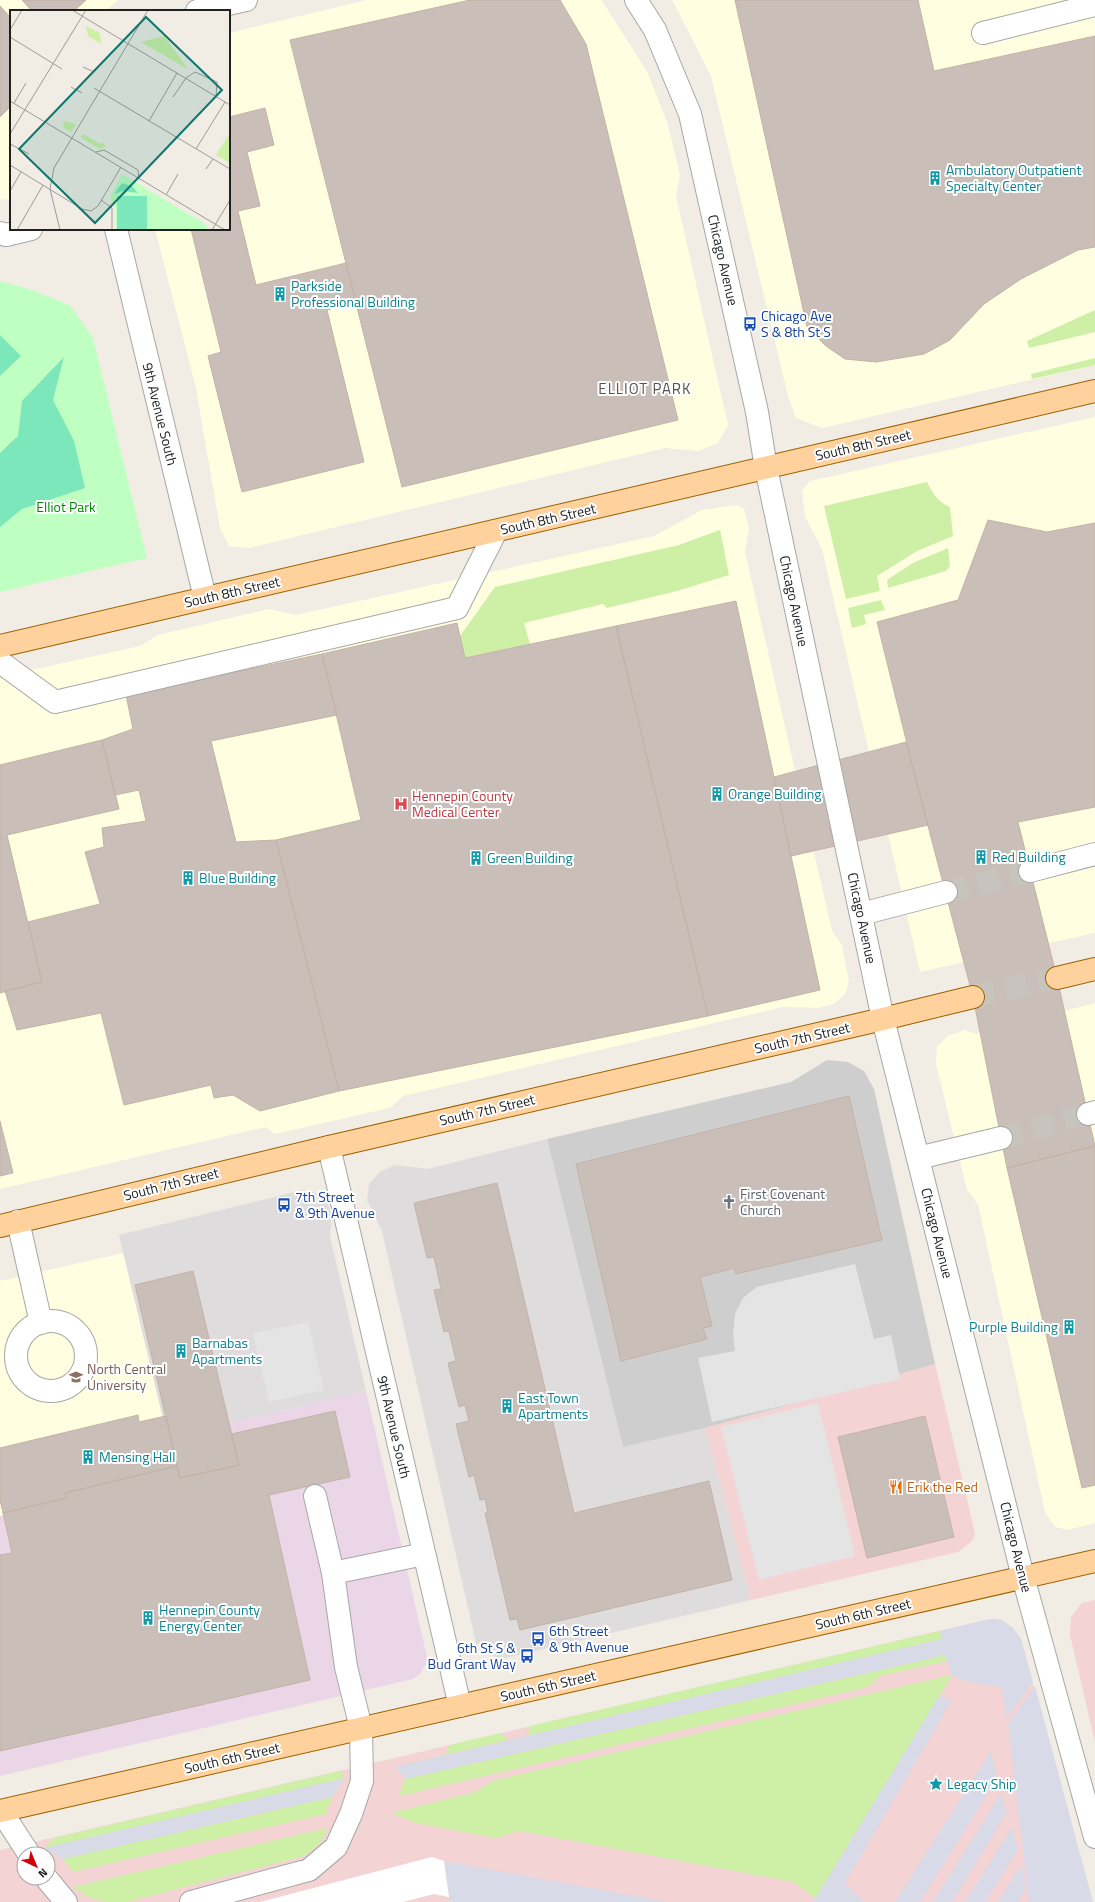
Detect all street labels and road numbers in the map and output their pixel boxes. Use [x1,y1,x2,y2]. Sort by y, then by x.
street label: Chicago Avenue [703,212,744,307]
street label: 9th Avenue South [138,360,183,467]
street label: South 8th Street [813,423,913,466]
street label: South 8th Street [498,497,598,540]
street label: Chicago Avenue [775,553,814,648]
street label: South 8th Street [182,570,282,613]
street label: Chicago Avenue [843,870,882,965]
street label: South 7th Street [752,1016,852,1059]
street label: South 7th Street [437,1088,537,1131]
street label: South 7th Street [121,1162,221,1205]
street label: Chicago Avenue [916,1185,959,1280]
street label: 9th Avenue South [372,1373,417,1480]
street label: Chicago Avenue [995,1499,1038,1594]
street label: South 6th Street [813,1592,913,1635]
street label: South 6th Street [498,1664,598,1707]
street label: South 6th Street [182,1736,282,1779]

